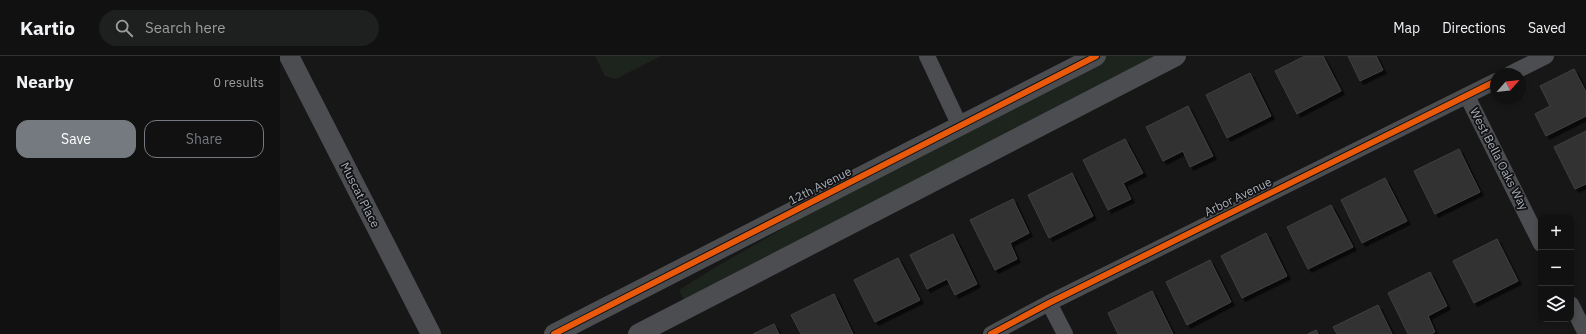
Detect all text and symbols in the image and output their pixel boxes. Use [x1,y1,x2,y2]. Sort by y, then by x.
search box [99,10,379,46]
text: Kartio [20,16,75,40]
icon: search [113,17,135,39]
text: Search here [145,18,225,37]
text: Map [1393,19,1420,37]
text: Directions [1442,19,1506,37]
text: Saved [1528,19,1566,37]
north arrow [1490,68,1526,104]
text: Nearby [16,71,74,93]
text: 0 results [213,74,264,91]
street label: West Bella Oaks Way [1467,105,1532,212]
button: Save [16,120,136,158]
button: Share [144,120,264,158]
street label: Muscat Place [338,160,384,230]
street label: 12th Avenue [786,163,854,208]
street label: Arbor Avenue [1202,174,1274,219]
map controls [1538,214,1574,322]
button: + [1538,214,1574,250]
button: − [1538,250,1574,286]
button: layers [1538,286,1574,322]

